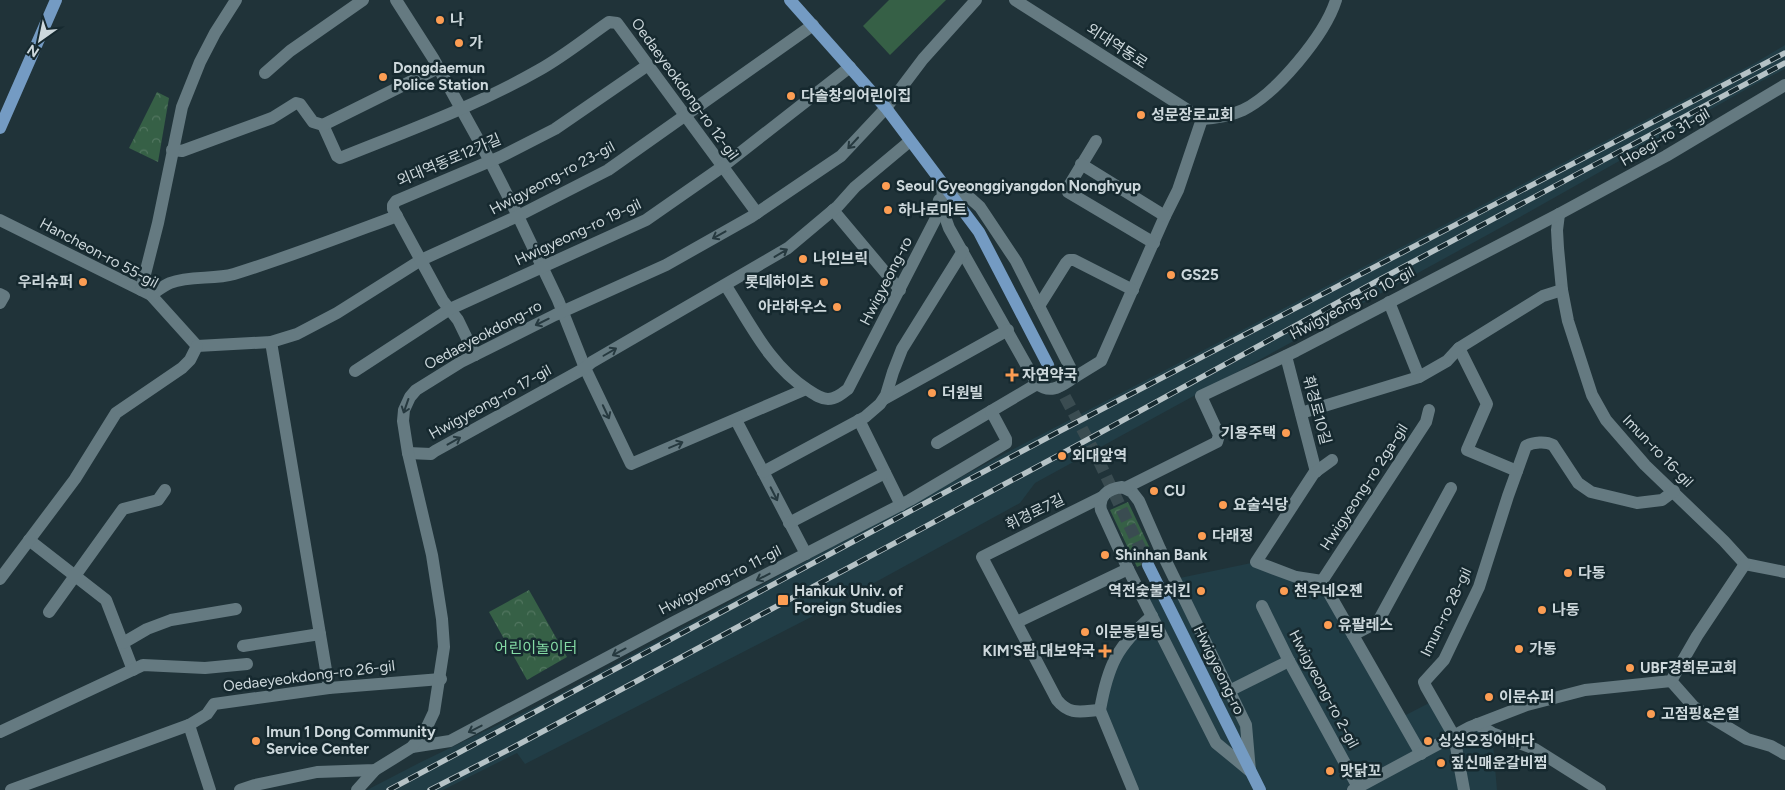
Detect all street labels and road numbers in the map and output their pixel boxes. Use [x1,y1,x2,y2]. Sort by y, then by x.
street label: Oedaeyeokdong-ro 12-gil [628,15,742,163]
street label: 외대역동로 [1083,20,1151,72]
street label: Hoegi-ro 31-gil [1617,104,1713,170]
street label: 외대역동로12가길 [394,130,504,190]
street label: Hwigyeong-ro 23-gil [486,137,618,219]
street label: Hwigyeong-ro 19-gil [512,195,644,269]
street label: Hancheon-ro 55-gil [37,214,161,292]
street label: Hwigyeong-ro [856,233,916,328]
street label: Hwigyeong-ro 10-gil [1287,263,1417,343]
street label: Oedaeyeokdong-ro [421,296,545,374]
street label: Hwigyeong-ro 17-gil [426,361,554,443]
street label: 휘경로10길 [1299,373,1335,447]
street label: Imun-ro 16-gil [1619,411,1697,491]
street label: Hwigyeong-ro 2ga-gil [1316,420,1412,554]
street label: 휘경로7길 [1003,490,1067,534]
street label: Hwigyeong-ro 11-gil [656,541,784,619]
street label: Imun-ro 28-gil [1417,565,1475,659]
street label: Hwigyeong-ro [1190,622,1249,718]
street label: Hwigyeong-ro 2-gil [1285,627,1363,751]
street label: Oedaeyeokdong-ro 26-gil [222,657,396,695]

